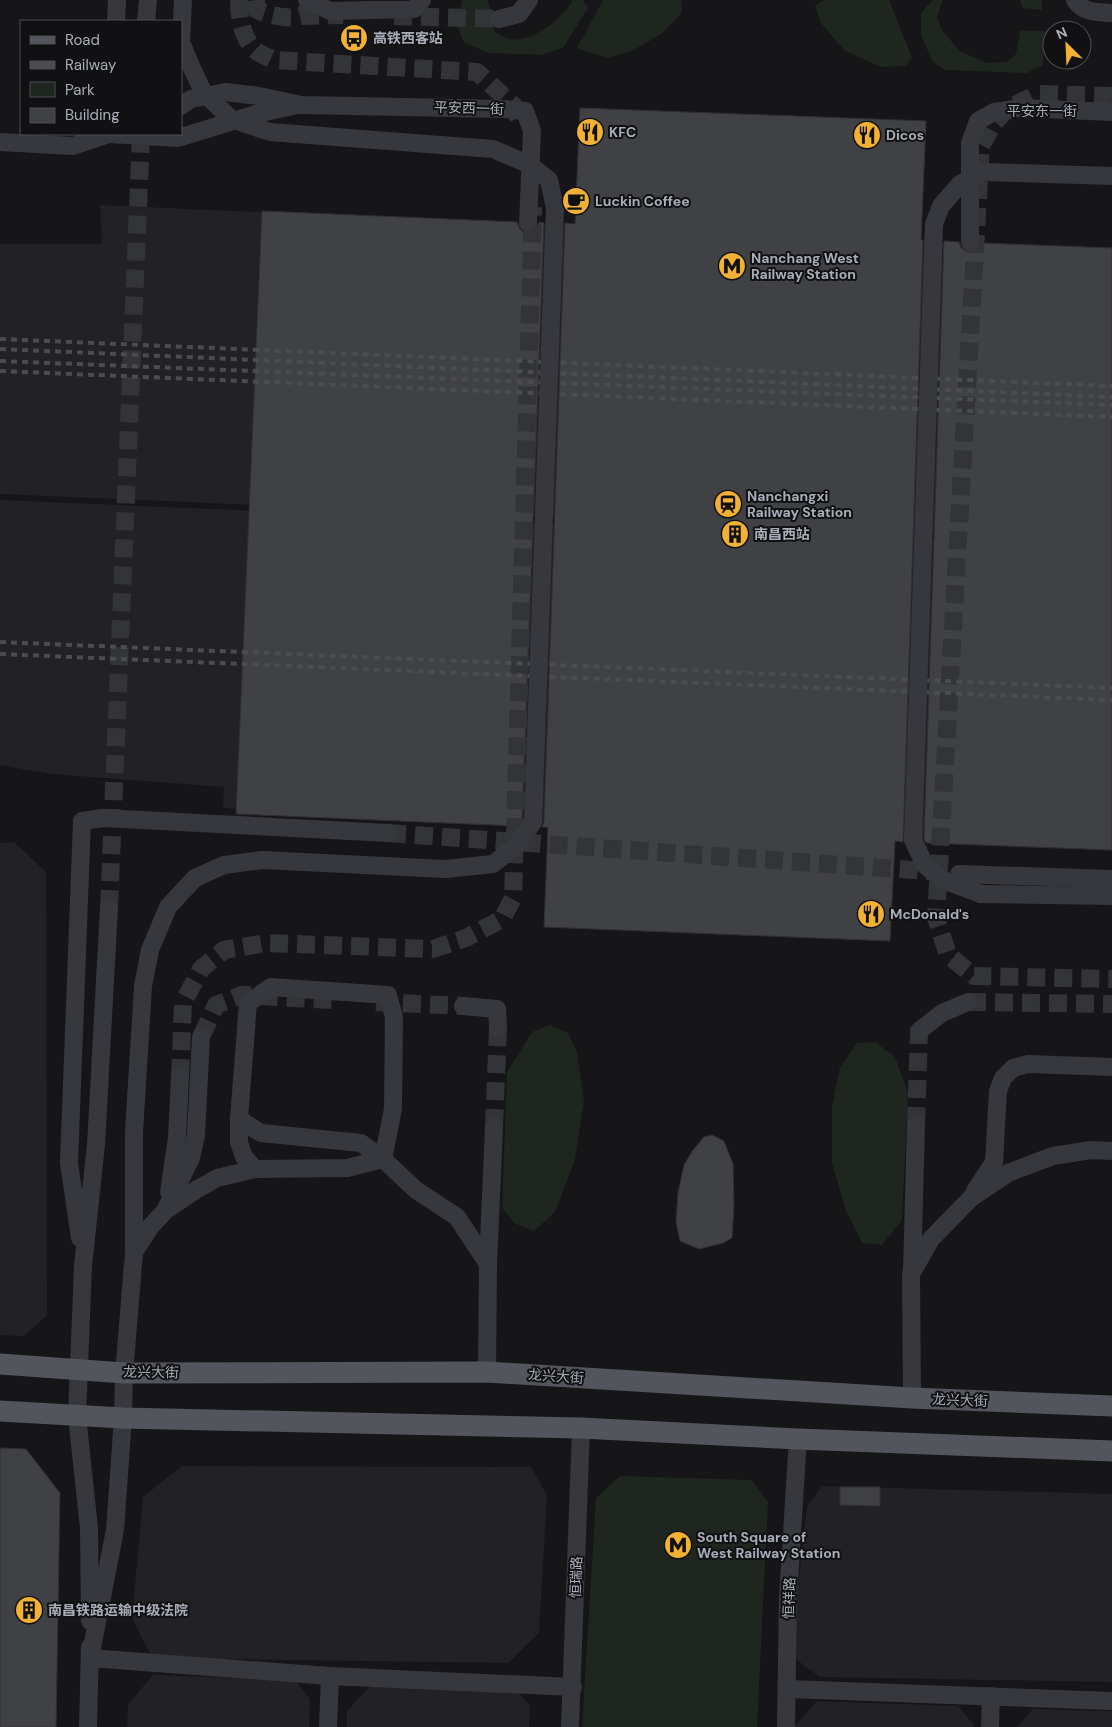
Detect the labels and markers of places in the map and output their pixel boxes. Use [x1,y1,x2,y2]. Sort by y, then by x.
bus stop icon: 高铁西客站 [339,23,369,53]
place label: 高铁西客站 [373,29,443,47]
restaurant icon: KFC [575,117,605,147]
restaurant icon: Dicos [852,120,882,150]
place label: KFC [609,123,636,141]
place label: Dicos [886,126,924,144]
cafe icon: Luckin Coffee [561,186,591,216]
place label: Luckin Coffee [595,192,690,210]
place label: Nanchang West Railway Station [751,249,859,283]
metro station icon: Nanchang West Railway Station [717,251,747,281]
place label: Nanchangxi Railway Station [747,487,852,521]
station icon: Nanchangxi Railway Station [713,489,743,519]
building icon: 南昌西站 [720,519,750,549]
place label: 南昌西站 [754,525,810,543]
restaurant icon: McDonald's [856,899,886,929]
place label: McDonald's [890,905,969,923]
place label: South Square of West Railway Station [697,1528,840,1562]
metro station icon: South Square of West Railway Station [663,1530,693,1560]
building icon: 南昌铁路运输中级法院 [14,1595,44,1625]
place label: 南昌铁路运输中级法院 [48,1601,188,1619]

